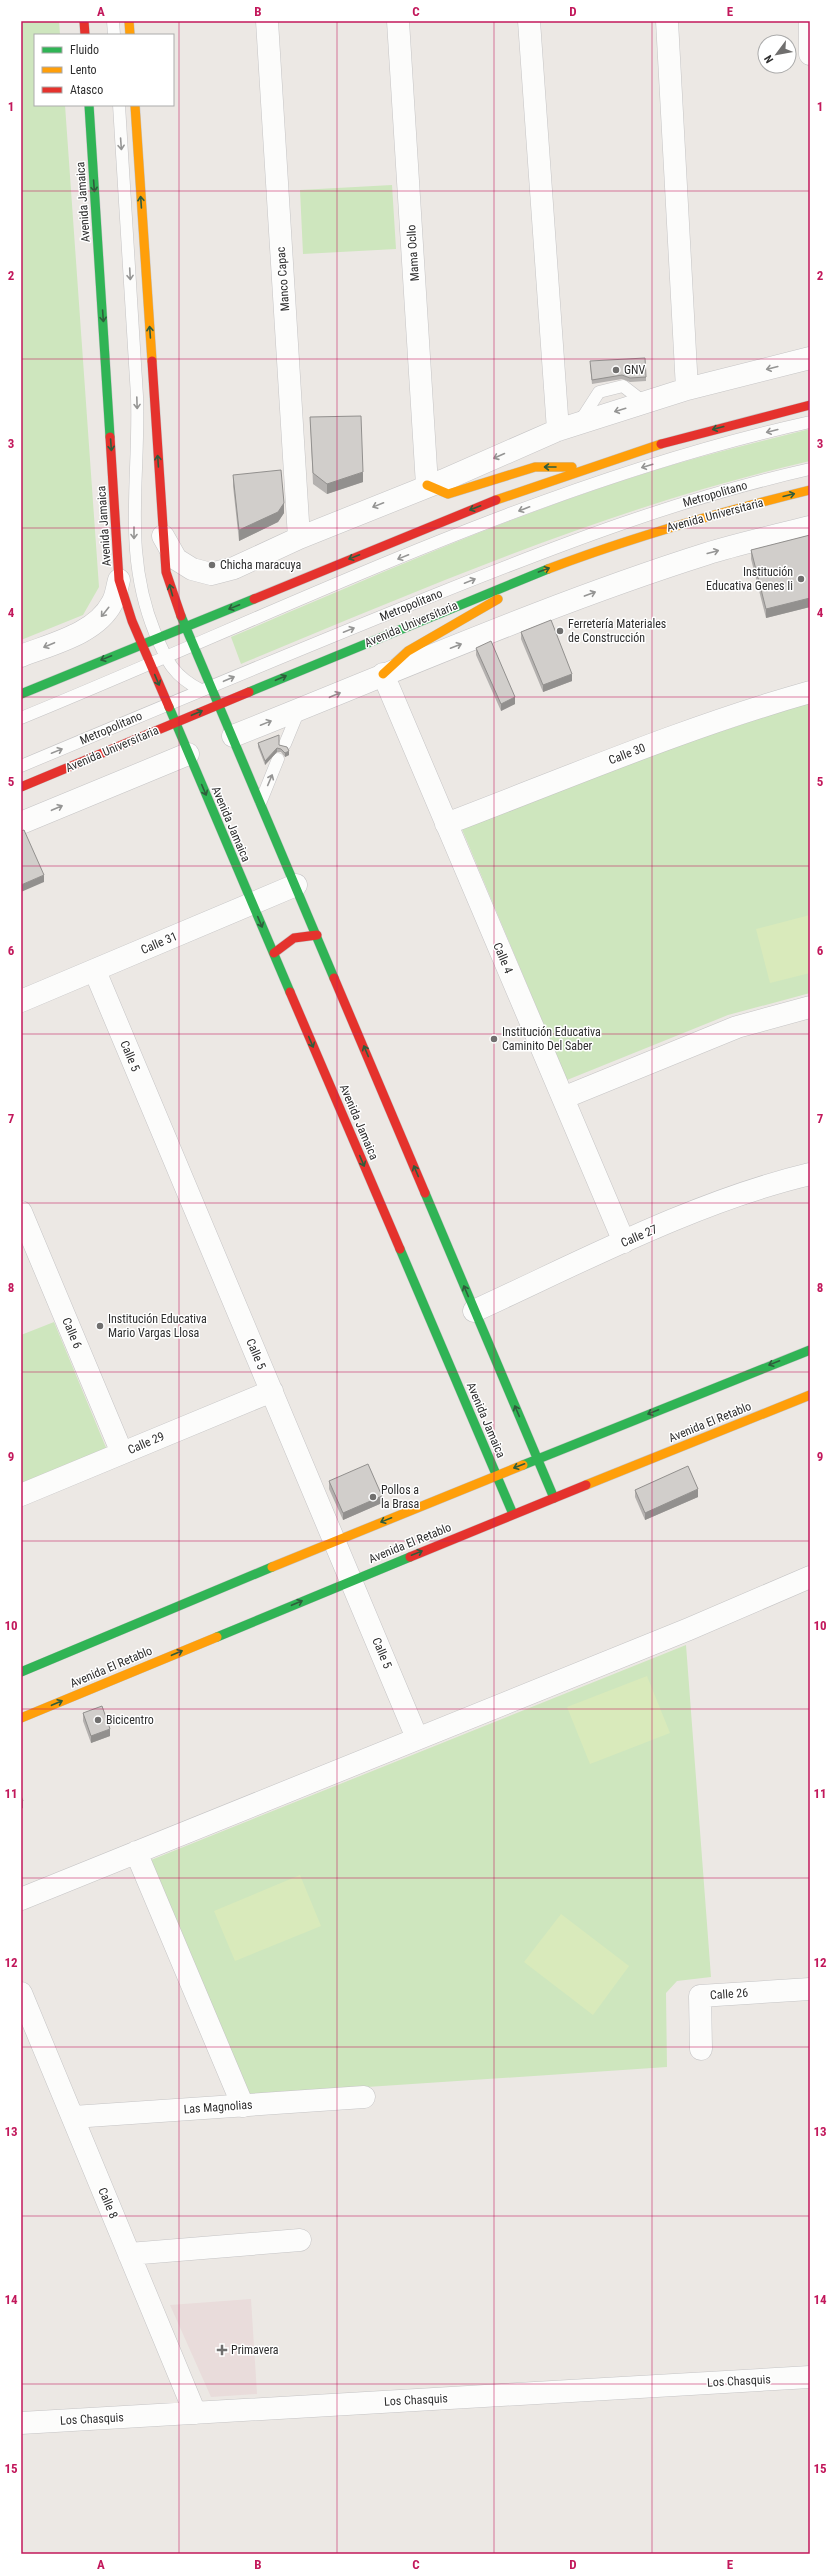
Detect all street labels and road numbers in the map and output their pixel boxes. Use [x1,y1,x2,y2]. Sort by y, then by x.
street label: Avenida Jamaica [73,161,93,243]
street label: Mama Ocllo [404,224,422,282]
street label: Manco Capac [274,246,292,312]
street label: Metropolitano [681,478,749,510]
street label: Avenida Jamaica [94,485,114,567]
street label: Avenida Universitaria [665,495,765,535]
street label: Metropolitano [378,586,444,624]
street label: Avenida Universitaria [362,598,460,650]
street label: Metropolitano [78,709,144,747]
street label: Avenida Universitaria [63,723,161,775]
street label: Calle 30 [607,741,647,767]
street label: Avenida Jamaica [209,784,253,864]
street label: Calle 31 [139,929,179,957]
street label: Calle 4 [490,940,516,976]
street label: Calle 5 [117,1038,143,1074]
street label: Avenida Jamaica [337,1082,381,1162]
street label: Calle 27 [619,1222,659,1250]
street label: Calle 6 [59,1315,85,1351]
street label: Calle 5 [243,1336,269,1372]
street label: Avenida Jamaica [464,1380,508,1460]
street label: Avenida El Retablo [667,1399,753,1445]
street label: Calle 29 [126,1429,166,1457]
street label: Avenida El Retablo [367,1520,453,1566]
street label: Calle 5 [369,1635,395,1671]
street label: Avenida El Retablo [68,1643,154,1691]
street label: Calle 26 [709,1986,749,2002]
street label: Las Magnolias [183,2098,253,2116]
street label: Calle 8 [95,2185,121,2221]
street label: Los Chasquis [707,2372,771,2390]
street label: Los Chasquis [384,2391,448,2409]
street label: Los Chasquis [60,2410,124,2428]

